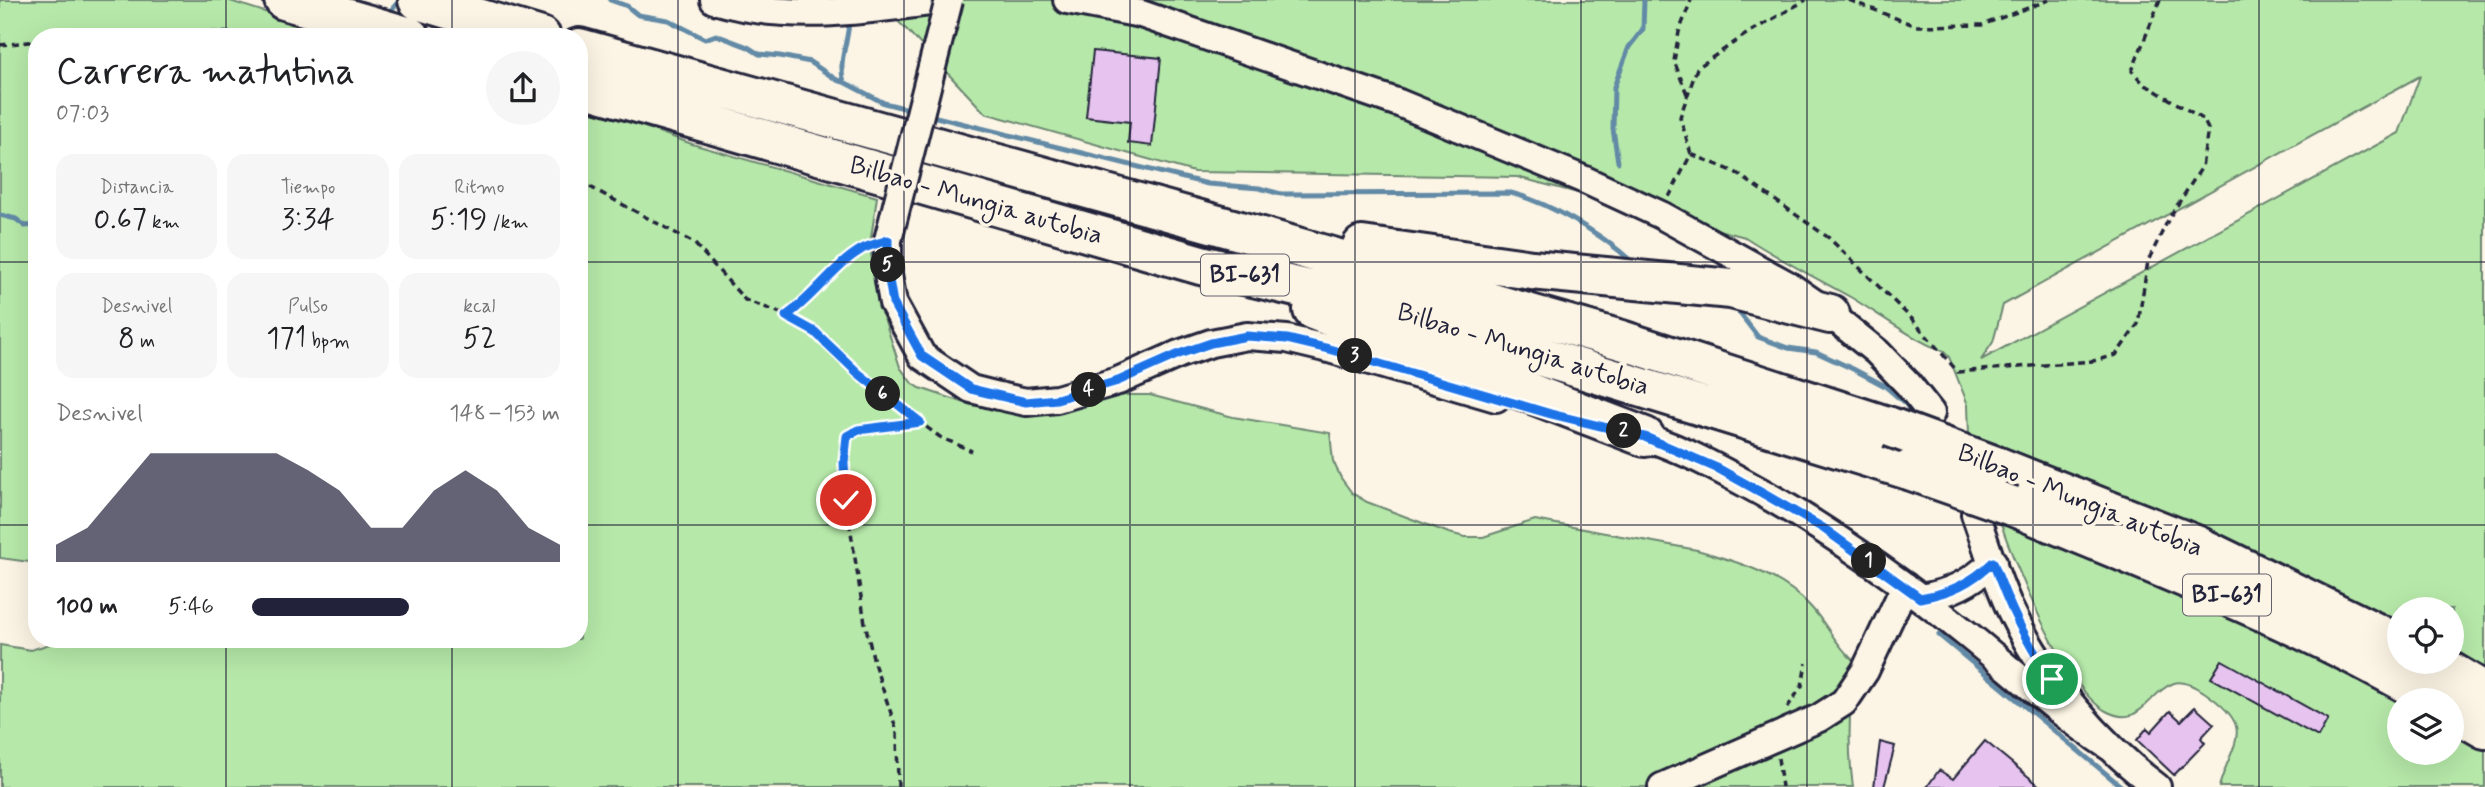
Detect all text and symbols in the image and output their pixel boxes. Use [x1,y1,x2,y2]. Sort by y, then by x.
text: Carrera matutina [56,48,355,97]
button: share [486,51,560,125]
text: 07:03 [56,99,109,129]
street label: Bilbao - Mungia autobia [845,149,1107,255]
text: Distancia [100,175,174,200]
text: Tiempo [281,175,335,200]
text: Ritmo [454,175,504,200]
text: 0.67 [94,200,147,239]
text: 3:34 [281,200,335,239]
text: 5:19 [430,200,487,239]
text: km [147,210,180,235]
text: /km [487,210,529,235]
pin: 5 [870,247,906,282]
text: 5 [882,252,893,277]
road number: BI-631 [1201,254,1289,296]
text: Desnivel [101,294,173,319]
text: Pulso [288,294,328,319]
text: kcal [463,294,495,319]
street label: Bilbao - Mungia autobia [1392,295,1653,406]
text: 8 [118,319,135,358]
text: 171 [266,319,306,358]
text: 52 [462,319,496,358]
text: m [135,329,155,354]
text: bpm [306,329,350,354]
pin: 3 [1338,338,1372,374]
text: 3 [1350,343,1359,368]
pin: 4 [1072,372,1106,408]
pin: 6 [866,376,900,412]
text: 4 [1083,377,1094,402]
text: 6 [878,381,887,406]
text: Desnivel [56,399,143,429]
text: 148–153 m [449,399,560,429]
pin: 2 [1606,414,1642,448]
text: 2 [1619,418,1628,443]
street label: Bilbao - Mungia autobia [1952,436,2208,568]
pin [816,470,876,530]
icon: check [827,481,865,519]
pin: 1 [1852,544,1886,578]
text: 1 [1864,548,1873,573]
road number: BI-631 [2183,574,2271,616]
text: 100 m [56,592,118,622]
text: 5:46 [168,592,214,622]
map controls [2387,597,2464,765]
button: locate [2387,597,2464,674]
pin [2022,649,2082,709]
icon: arrive [2033,660,2071,698]
button: layers [2387,688,2464,765]

